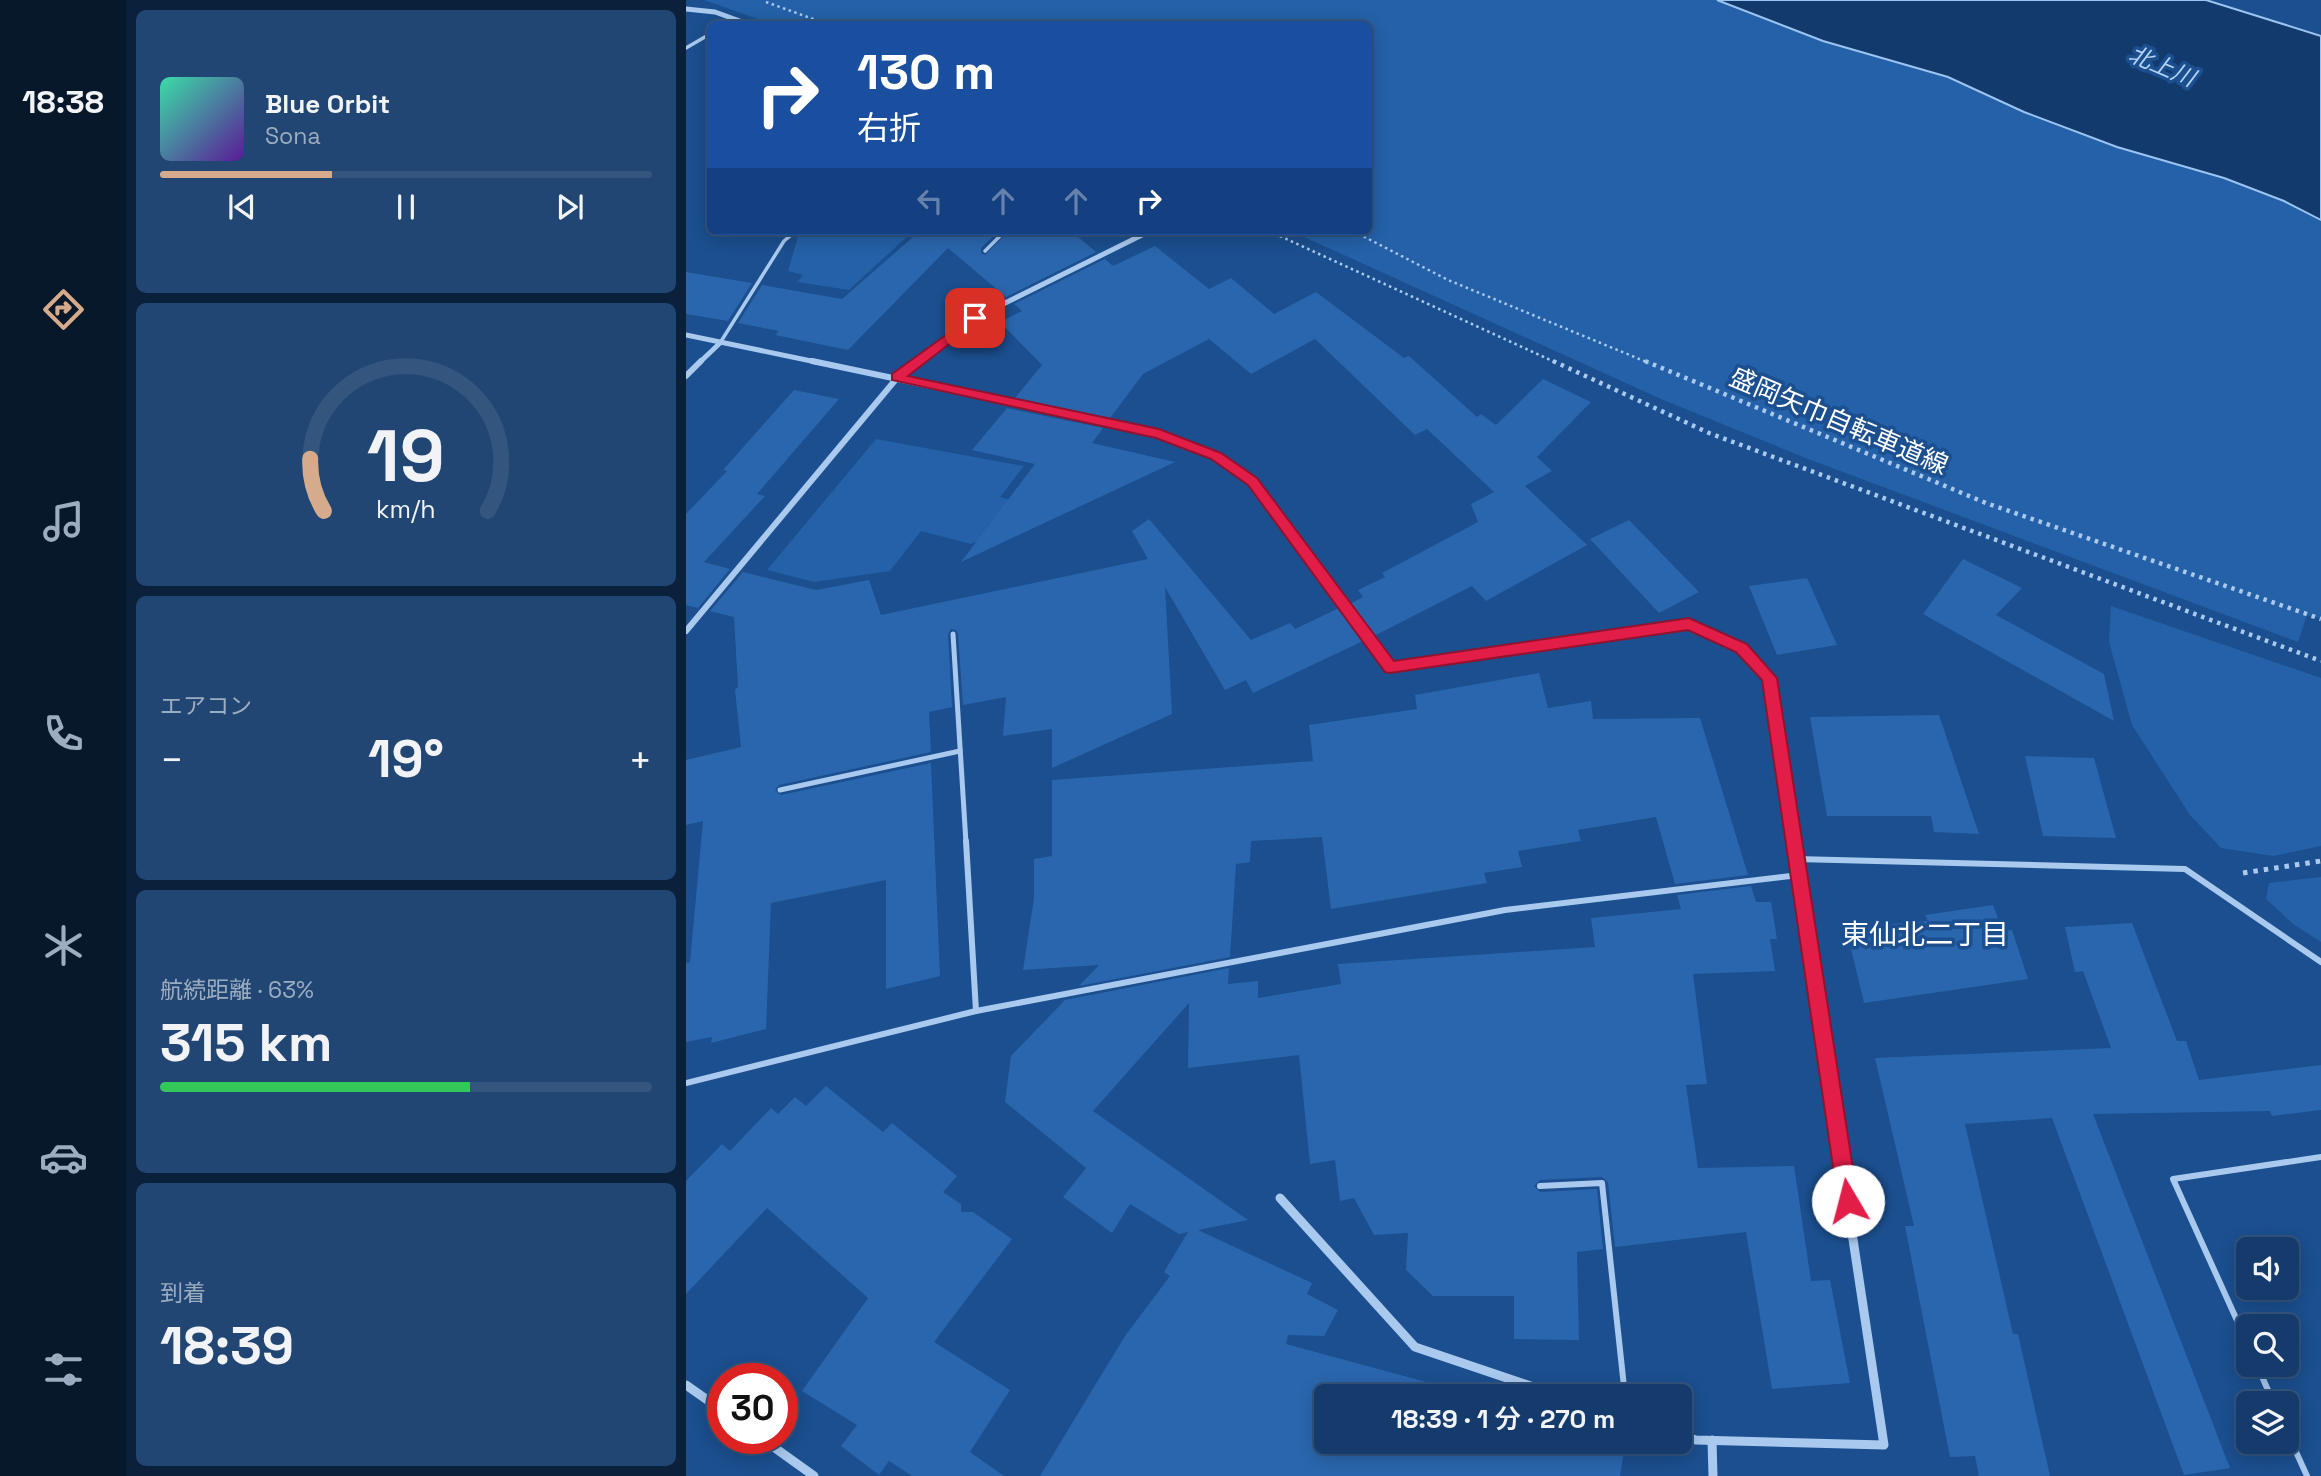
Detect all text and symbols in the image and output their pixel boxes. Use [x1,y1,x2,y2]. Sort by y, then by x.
water label: 北上川 [2124,39,2202,94]
text: 130 m [857,41,995,103]
icon: right [742,49,833,140]
text: 18:38 [22,82,104,122]
text: Blue Orbit [265,87,390,121]
text: 右折 [857,108,921,148]
text: Sona [265,121,321,151]
icon: left [911,182,949,220]
icon: ahead [984,182,1022,220]
icon: ahead [1057,182,1095,220]
icon: right [1130,182,1168,220]
icon: previous [223,188,261,226]
icon: pause [387,188,425,226]
icon: next [551,188,589,226]
icon: directions [39,285,88,334]
pin [945,288,1005,348]
icon: arrive [956,299,994,337]
street label: 盛岡矢巾自転車道線 [1725,360,1953,482]
text: 19 [367,409,445,502]
text: km/h [376,493,436,525]
icon: music [39,497,88,546]
text: エアコン [160,691,252,721]
icon: phone [39,709,88,758]
text: 19° [368,726,444,792]
text: − [160,736,184,784]
text: + [628,736,652,784]
district label: 東仙北二丁目 [1841,916,2009,952]
icon: climate [39,921,88,970]
text: 航続距離 · 63% [160,975,314,1005]
text: 315 km [160,1010,332,1076]
icon: car [39,1133,88,1182]
position arrow [1811,1164,1885,1238]
map controls [2236,1237,2299,1454]
button: sound [2236,1237,2299,1300]
text: 到着 [160,1278,206,1308]
text: 18:39 [160,1313,294,1379]
button: search [2236,1314,2299,1377]
icon: filters [39,1345,88,1394]
speed limit sign: 30 [707,1363,798,1454]
button: layers [2236,1391,2299,1454]
text: 18:39 · 1 分 · 270 m [1391,1402,1615,1436]

